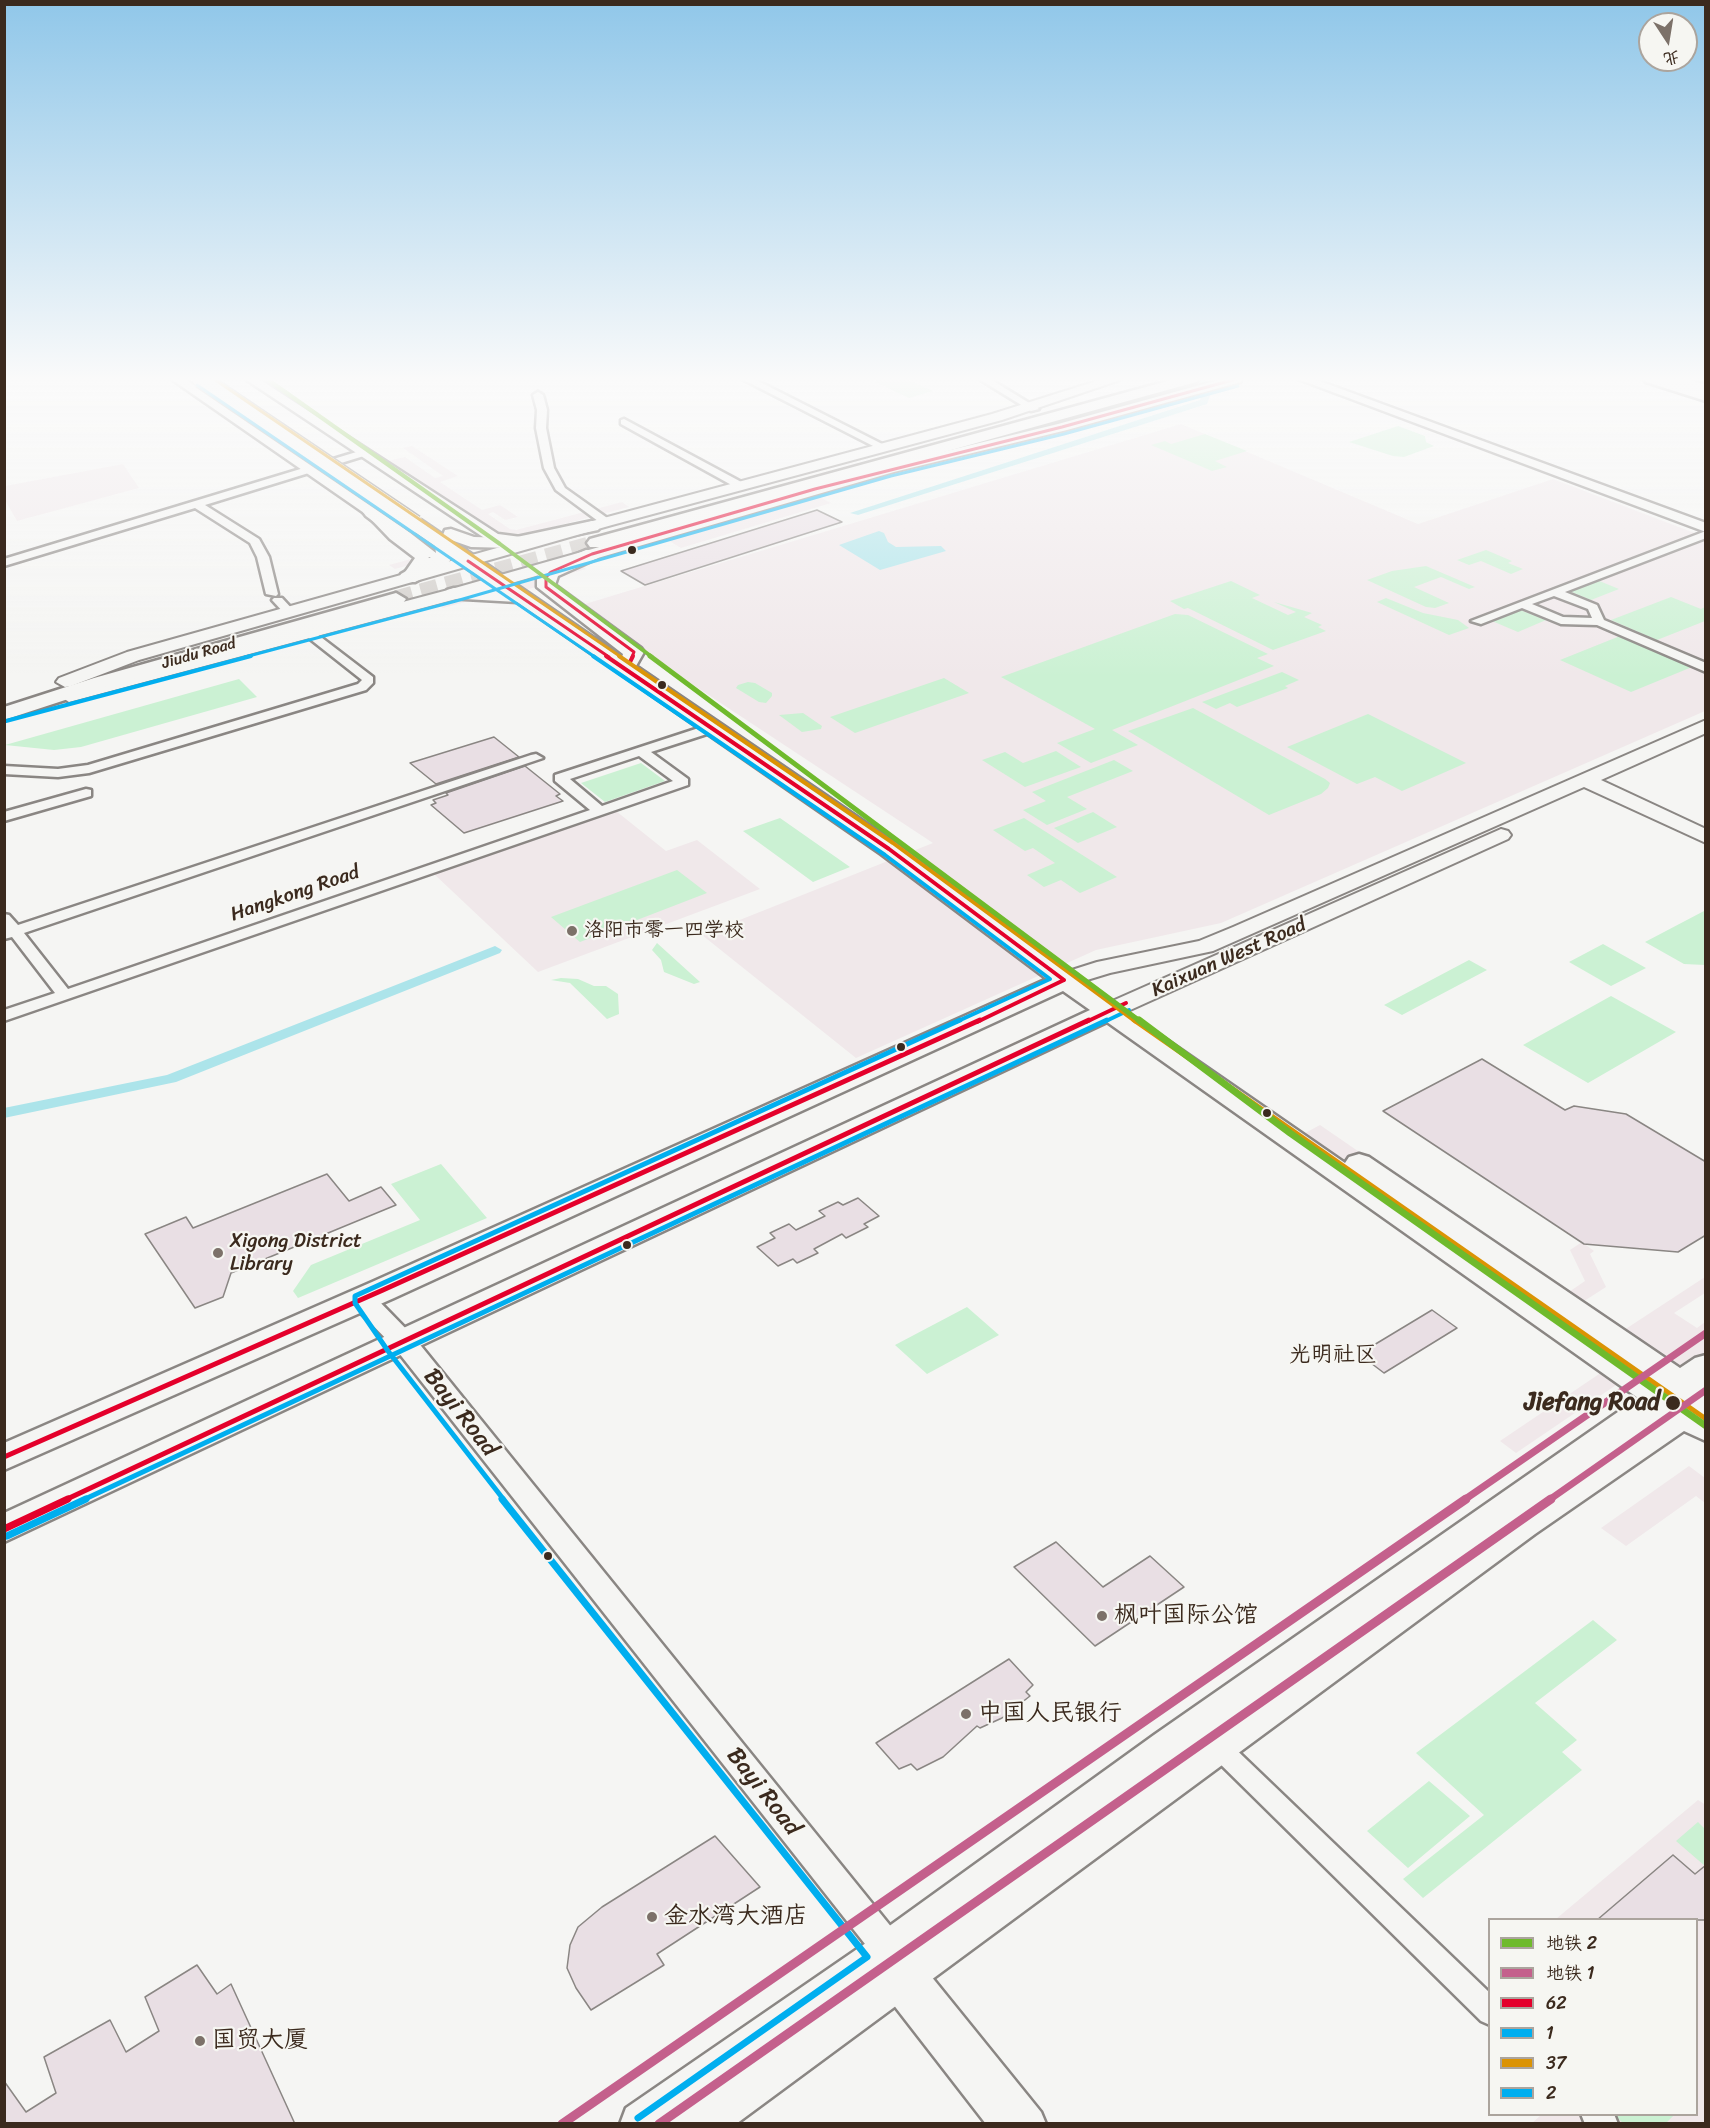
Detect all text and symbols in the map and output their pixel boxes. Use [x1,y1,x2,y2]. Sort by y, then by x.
north arrow [1638,12,1698,72]
text: 北 [1661,42,1682,74]
unlabelled marker [626,544,638,556]
street label: Jiudu Road [160,634,238,674]
unlabelled marker [656,679,668,691]
street label: Hangkong Road [227,861,363,927]
street label: Kaixuan West Road [1148,913,1310,1003]
place label: 洛阳市零一四学校 [584,919,744,943]
marker: 洛阳市零一四学校 [565,924,579,938]
unlabelled marker [895,1041,907,1053]
unlabelled marker [1261,1107,1273,1119]
place label: Xigong District Library [230,1230,362,1277]
unlabelled marker [621,1239,633,1251]
marker: Xigong District Library [211,1246,225,1260]
district label: 光明社区 [1289,1342,1377,1368]
street label: Bayi Road [417,1363,503,1463]
place label: Jiefang Road [1524,1389,1660,1417]
marker: Jiefang Road [1664,1394,1682,1412]
unlabelled marker [542,1550,554,1562]
place label: 枫叶国际公馆 [1114,1602,1258,1630]
marker: 枫叶国际公馆 [1095,1609,1109,1623]
place label: 中国人民银行 [978,1700,1122,1728]
marker: 中国人民银行 [959,1707,973,1721]
street label: Bayi Road [720,1742,806,1842]
place label: 金水湾大酒店 [664,1903,808,1931]
marker: 金水湾大酒店 [645,1910,659,1924]
legend [1488,1918,1698,2116]
text: 地铁 2 [1546,1927,1597,1959]
text: 地铁 1 [1546,1957,1594,1989]
text: 62 [1546,1987,1567,2019]
text: 1 [1546,2017,1554,2049]
place label: 国贸大厦 [212,2027,308,2055]
marker: 国贸大厦 [193,2034,207,2048]
text: 37 [1546,2047,1566,2079]
text: 2 [1546,2077,1556,2109]

